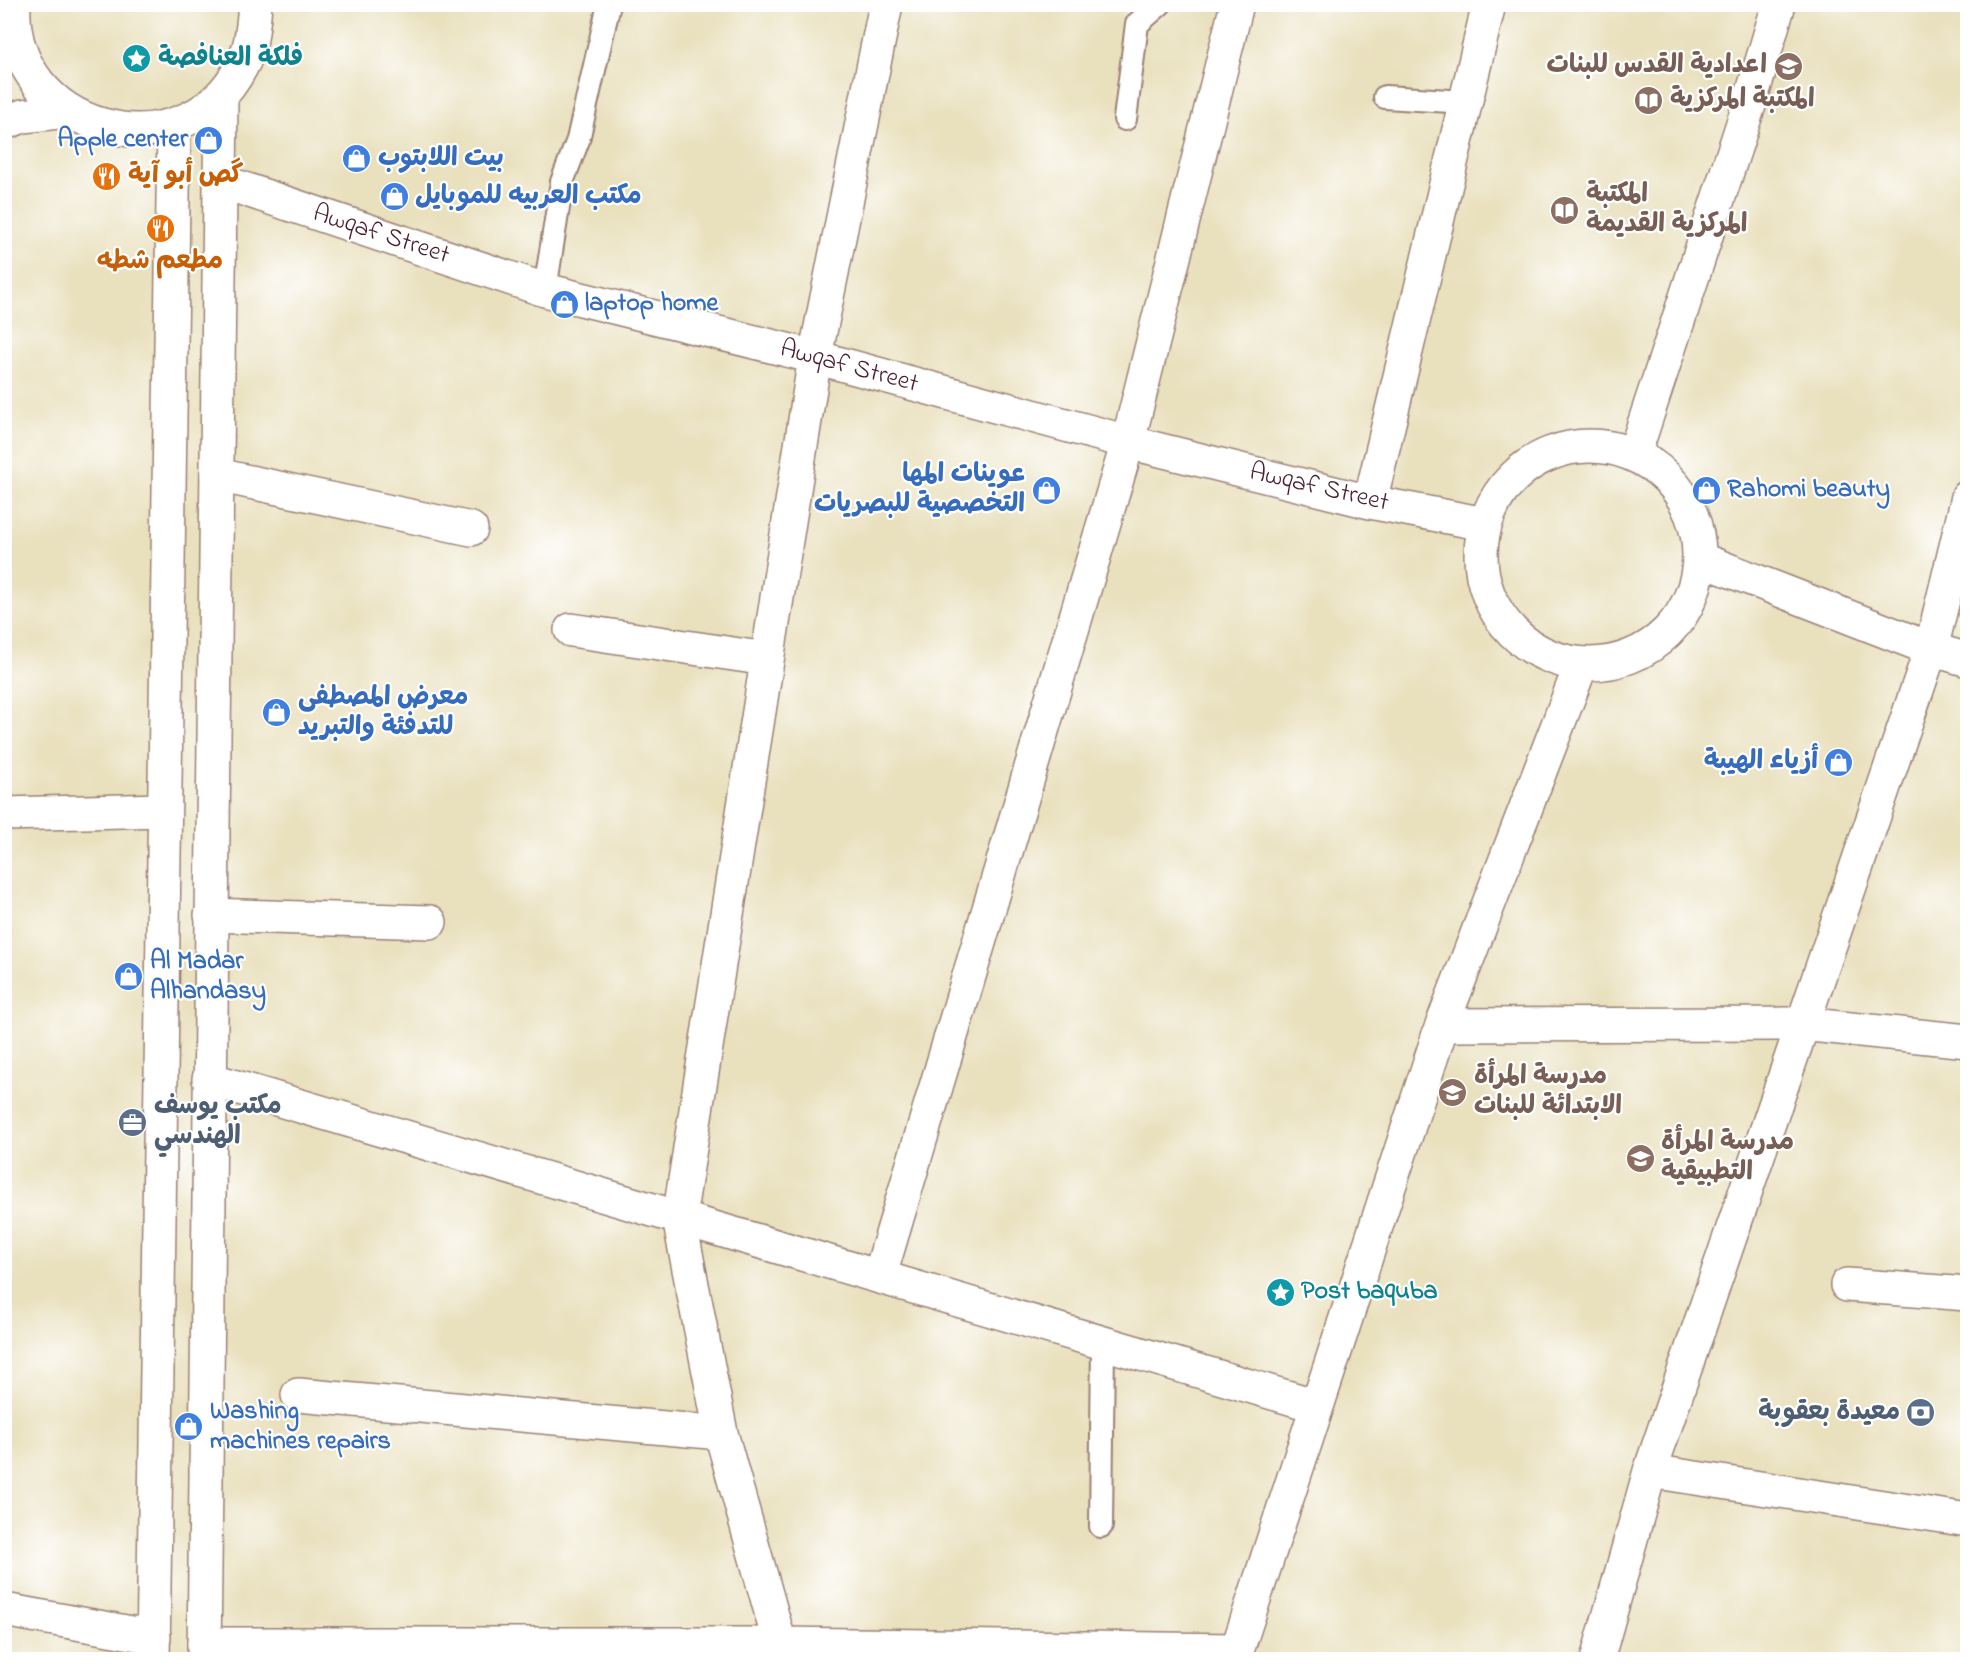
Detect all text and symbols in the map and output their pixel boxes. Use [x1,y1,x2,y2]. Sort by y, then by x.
place label: فلكة العنافصة [158,40,303,78]
place icon: فلكة العنافصة [121,43,153,75]
place label: اعدادية القدس للبنات [1547,47,1767,85]
school or university icon: اعدادية القدس للبنات [1772,50,1804,82]
place label: المكتبة المركزية [1670,81,1815,119]
library icon: المكتبة المركزية [1633,84,1665,116]
place label: Apple center [58,121,189,159]
shop icon: Apple center [193,124,225,156]
place label: بيت اللابتوب [378,140,504,178]
shop icon: بيت اللابتوب [341,143,373,175]
place label: گص أبو آية [128,157,244,195]
restaurant icon: گص أبو آية [91,160,123,192]
place label: المكتبة المركزية القديمة [1586,176,1748,244]
place label: مكتب العربيه للموبايل [415,178,642,216]
shop icon: مكتب العربيه للموبايل [378,181,410,213]
library icon: المكتبة المركزية القديمة [1549,194,1581,226]
street label: Awqaf Street [308,195,455,275]
restaurant icon: مطعم شطه [144,212,176,244]
place label: مطعم شطه [97,243,223,281]
place label: laptop home [585,285,719,323]
shop icon: laptop home [548,288,580,320]
street label: Awqaf Street [776,330,923,404]
street label: Awqaf Street [1246,454,1393,523]
place label: عوينات المها التخصصية للبصريات [814,456,1025,524]
place label: Rahomi beauty [1727,471,1890,509]
shop icon: عوينات المها التخصصية للبصريات [1030,474,1062,506]
shop icon: Rahomi beauty [1690,474,1722,506]
place label: معرض المصطفى للتدفئة والتبريد [298,679,468,747]
shop icon: معرض المصطفى للتدفئة والتبريد [261,697,293,729]
place label: أزياء الهيبة [1704,743,1818,781]
shop icon: أزياء الهيبة [1823,746,1855,778]
place label: Al Madar Alhandasy [150,943,266,1011]
shop icon: Al Madar Alhandasy [113,961,145,993]
place label: مدرسة المرأة الابتدائة للبنات [1474,1058,1622,1126]
school or university icon: مدرسة المرأة الابتدائة للبنات [1437,1076,1469,1108]
place label: مكتب يوسف الهندسي [154,1088,282,1158]
office icon: مكتب يوسف الهندسي [117,1106,149,1138]
place label: مدرسة المرأة التطبيقية [1661,1124,1794,1192]
school or university icon: مدرسة المرأة التطبيقية [1624,1142,1656,1174]
place label: Post baquba [1301,1273,1438,1311]
place icon: Post baquba [1264,1276,1296,1308]
place label: Washing machines repairs [210,1393,391,1461]
place label: معيدة بعقوبة [1758,1394,1900,1432]
bank icon: معيدة بعقوبة [1905,1397,1937,1429]
shop icon: Washing machines repairs [173,1411,205,1443]

